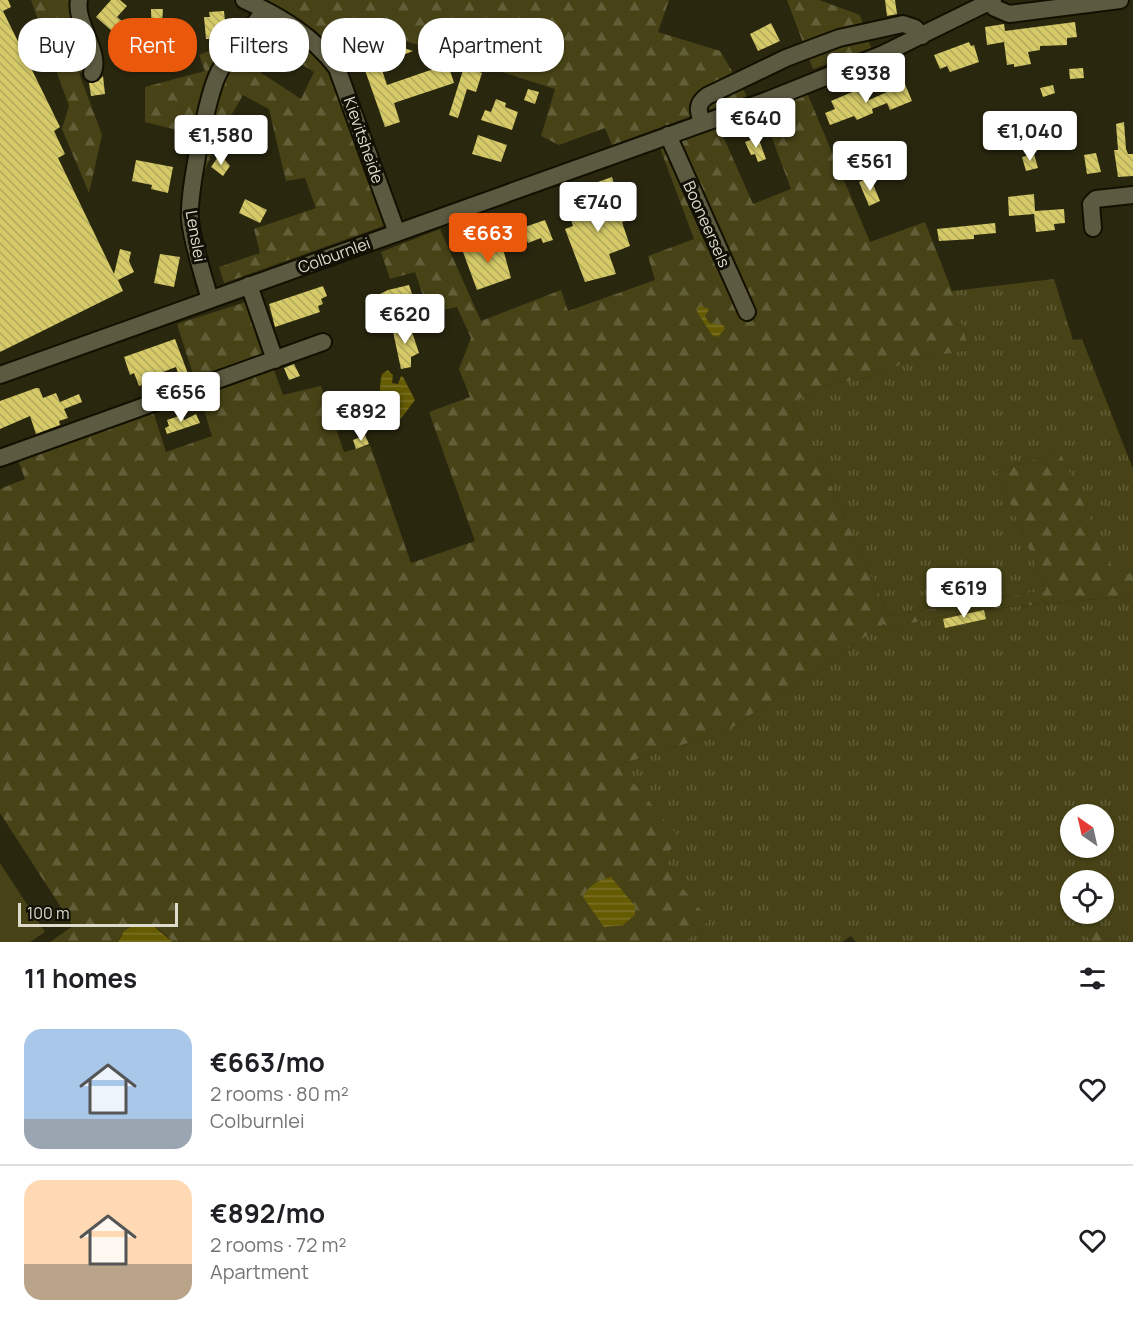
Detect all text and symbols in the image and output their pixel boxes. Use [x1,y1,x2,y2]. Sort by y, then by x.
chip: Buy [18,18,96,72]
chip: Rent [108,18,197,72]
chip: Filters [209,18,309,72]
chip: New [321,18,406,72]
chip: Apartment [418,18,564,72]
pin: €938 [830,53,902,104]
text: €938 [841,59,891,86]
street label: Kievitsheide [339,94,389,186]
pin: €640 [720,98,792,149]
text: €640 [730,104,782,131]
pin: €1,040 [981,111,1079,162]
pin: €1,580 [172,115,270,166]
text: €1,040 [997,117,1063,144]
text: €1,580 [189,121,253,148]
pin: €561 [834,141,906,192]
text: €561 [847,147,893,174]
street label: Booneersels [678,177,736,271]
pin: €740 [562,182,634,233]
text: €740 [574,188,622,215]
street label: Lenslei [181,208,211,264]
pin: €663 [452,213,524,264]
text: €663 [463,219,513,246]
street label: Colburnlei [295,232,373,278]
pin: €620 [369,294,441,345]
text: €620 [379,300,431,327]
pin: €656 [145,372,217,423]
text: €656 [156,378,206,405]
pin: €892 [325,391,397,442]
text: €892 [336,397,386,424]
pin: €619 [928,568,1000,619]
text: €619 [941,574,987,601]
north arrow [1060,804,1114,858]
map controls [1060,804,1114,924]
button: locate [1060,870,1114,924]
scale bar [18,900,178,928]
text: 100 m [27,902,70,924]
text: 11 homes [24,960,137,996]
icon: filters [1076,962,1109,995]
text: €663/mo [210,1044,325,1080]
icon: home [72,1053,144,1125]
icon: heart [1076,1073,1109,1106]
text: 2 rooms · 80 m² [210,1080,349,1107]
text: Colburnlei [210,1107,305,1134]
text: €892/mo [210,1195,325,1231]
icon: home [72,1204,144,1276]
icon: heart [1076,1224,1109,1257]
text: 2 rooms · 72 m² [210,1231,346,1258]
text: Apartment [210,1258,309,1285]

